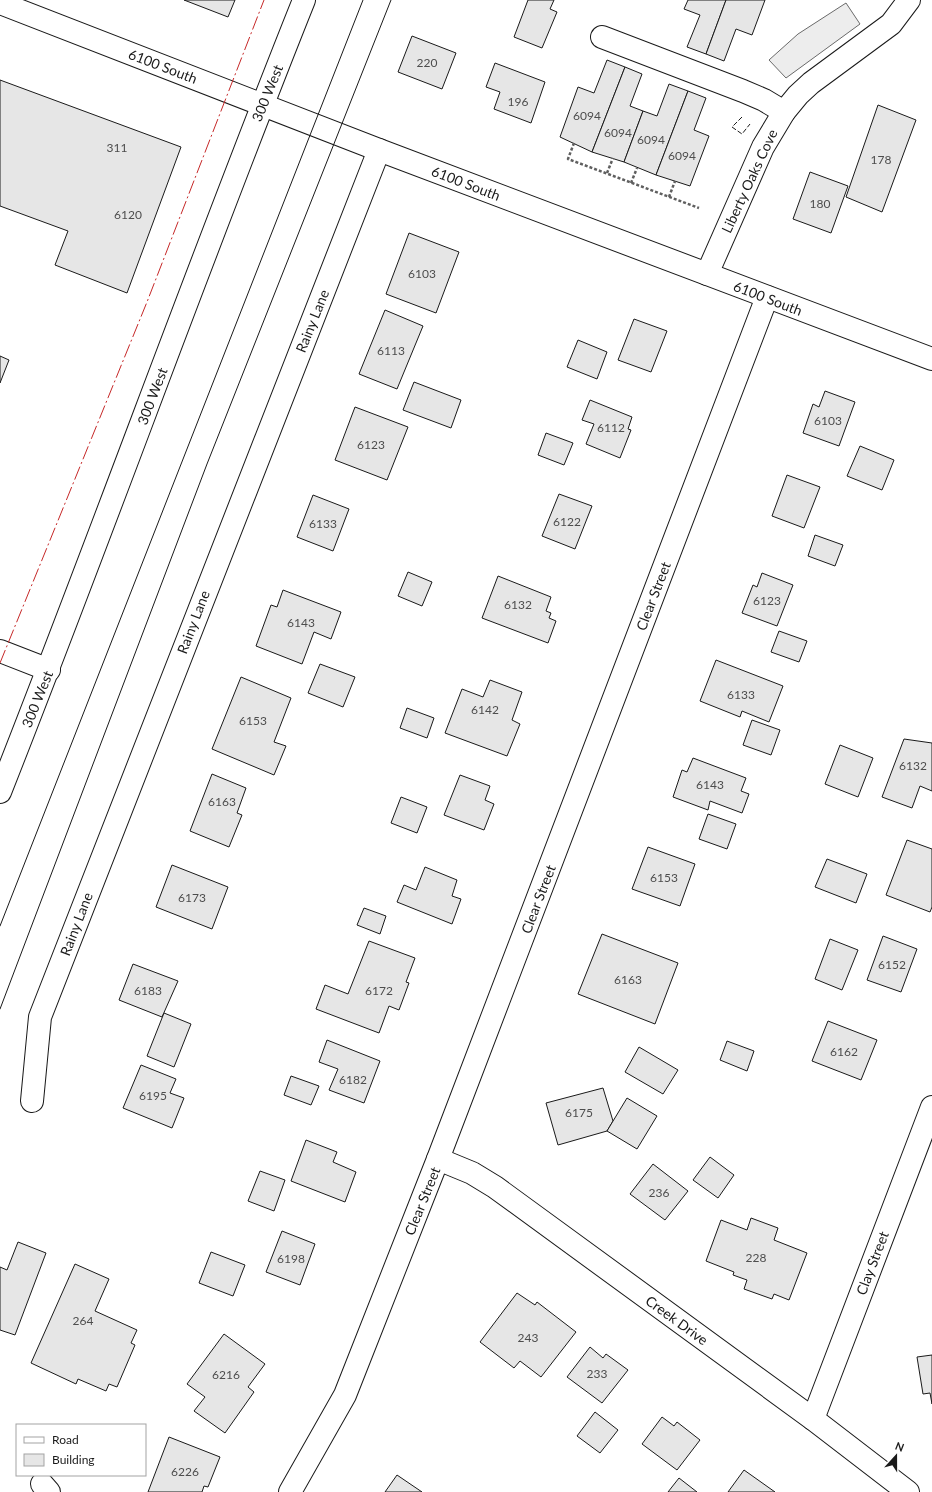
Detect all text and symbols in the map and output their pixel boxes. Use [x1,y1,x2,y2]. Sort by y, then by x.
street label: 6100 South [126,45,200,87]
house number: 220 [417,55,437,70]
street label: 300 West [248,62,286,124]
house number: 196 [508,94,528,109]
house number: 6094 [573,108,601,123]
house number: 6094 [604,125,632,140]
street label: Liberty Oaks Cove [718,126,780,236]
house number: 6094 [637,132,665,147]
house number: 311 [107,140,127,155]
house number: 6094 [668,148,696,163]
house number: 178 [871,152,891,167]
street label: 6100 South [429,162,503,204]
house number: 180 [810,196,830,211]
house number: 6120 [114,207,142,222]
house number: 6103 [408,266,436,281]
street label: 6100 South [731,277,805,319]
street label: Rainy Lane [292,287,332,355]
house number: 6113 [377,343,405,358]
street label: 300 West [133,365,171,427]
house number: 6103 [814,413,842,428]
house number: 6112 [597,420,625,435]
house number: 6123 [357,437,385,452]
house number: 6122 [553,514,581,529]
house number: 6133 [309,516,337,531]
street label: Clear Street [632,559,674,633]
street label: Rainy Lane [173,588,213,656]
house number: 6123 [753,593,781,608]
house number: 6132 [504,597,532,612]
house number: 6143 [287,615,315,630]
street label: 300 West [18,668,56,730]
house number: 6133 [727,687,755,702]
house number: 6142 [471,702,499,717]
house number: 6153 [239,713,267,728]
house number: 6132 [899,758,927,773]
house number: 6143 [696,777,724,792]
house number: 6163 [208,794,236,809]
street label: Clear Street [517,862,559,936]
house number: 6153 [650,870,678,885]
street label: Rainy Lane [56,890,96,958]
house number: 6173 [178,890,206,905]
house number: 6152 [878,957,906,972]
house number: 6163 [614,972,642,987]
house number: 6183 [134,983,162,998]
house number: 6172 [365,983,393,998]
house number: 6162 [830,1044,858,1059]
house number: 6182 [339,1072,367,1087]
house number: 6195 [139,1088,167,1103]
house number: 6175 [565,1105,593,1120]
street label: Clear Street [401,1164,443,1238]
house number: 236 [649,1185,669,1200]
street label: Clay Street [852,1229,892,1297]
house number: 228 [746,1250,766,1265]
house number: 6198 [277,1251,305,1266]
street label: Creek Drive [642,1292,712,1348]
house number: 264 [73,1313,93,1328]
house number: 243 [518,1330,538,1345]
house number: 233 [587,1366,607,1381]
house number: 6216 [212,1367,240,1382]
legend [16,1424,146,1476]
text: Road [52,1432,79,1447]
north arrow [876,1436,916,1476]
text: N [893,1439,906,1454]
text: Building [52,1452,95,1467]
house number: 6226 [171,1464,199,1479]

